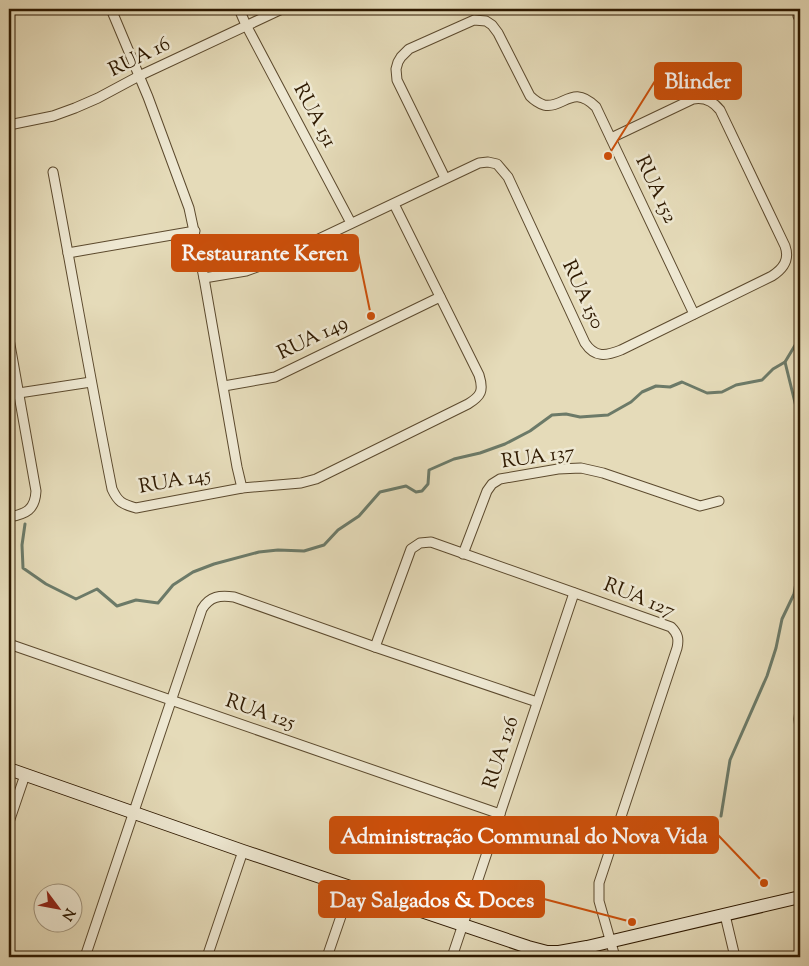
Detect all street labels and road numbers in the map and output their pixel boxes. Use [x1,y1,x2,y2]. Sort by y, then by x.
street label: RUA 16 [104,31,176,85]
street label: RUA 151 [285,79,343,154]
street label: RUA 152 [627,151,683,229]
street label: RUA 150 [553,256,611,334]
street label: RUA 149 [273,309,353,369]
street label: RUA 137 [499,439,577,477]
street label: RUA 145 [137,461,213,503]
street label: RUA 127 [599,572,679,626]
street label: RUA 125 [221,688,299,738]
street label: RUA 126 [477,713,527,793]

